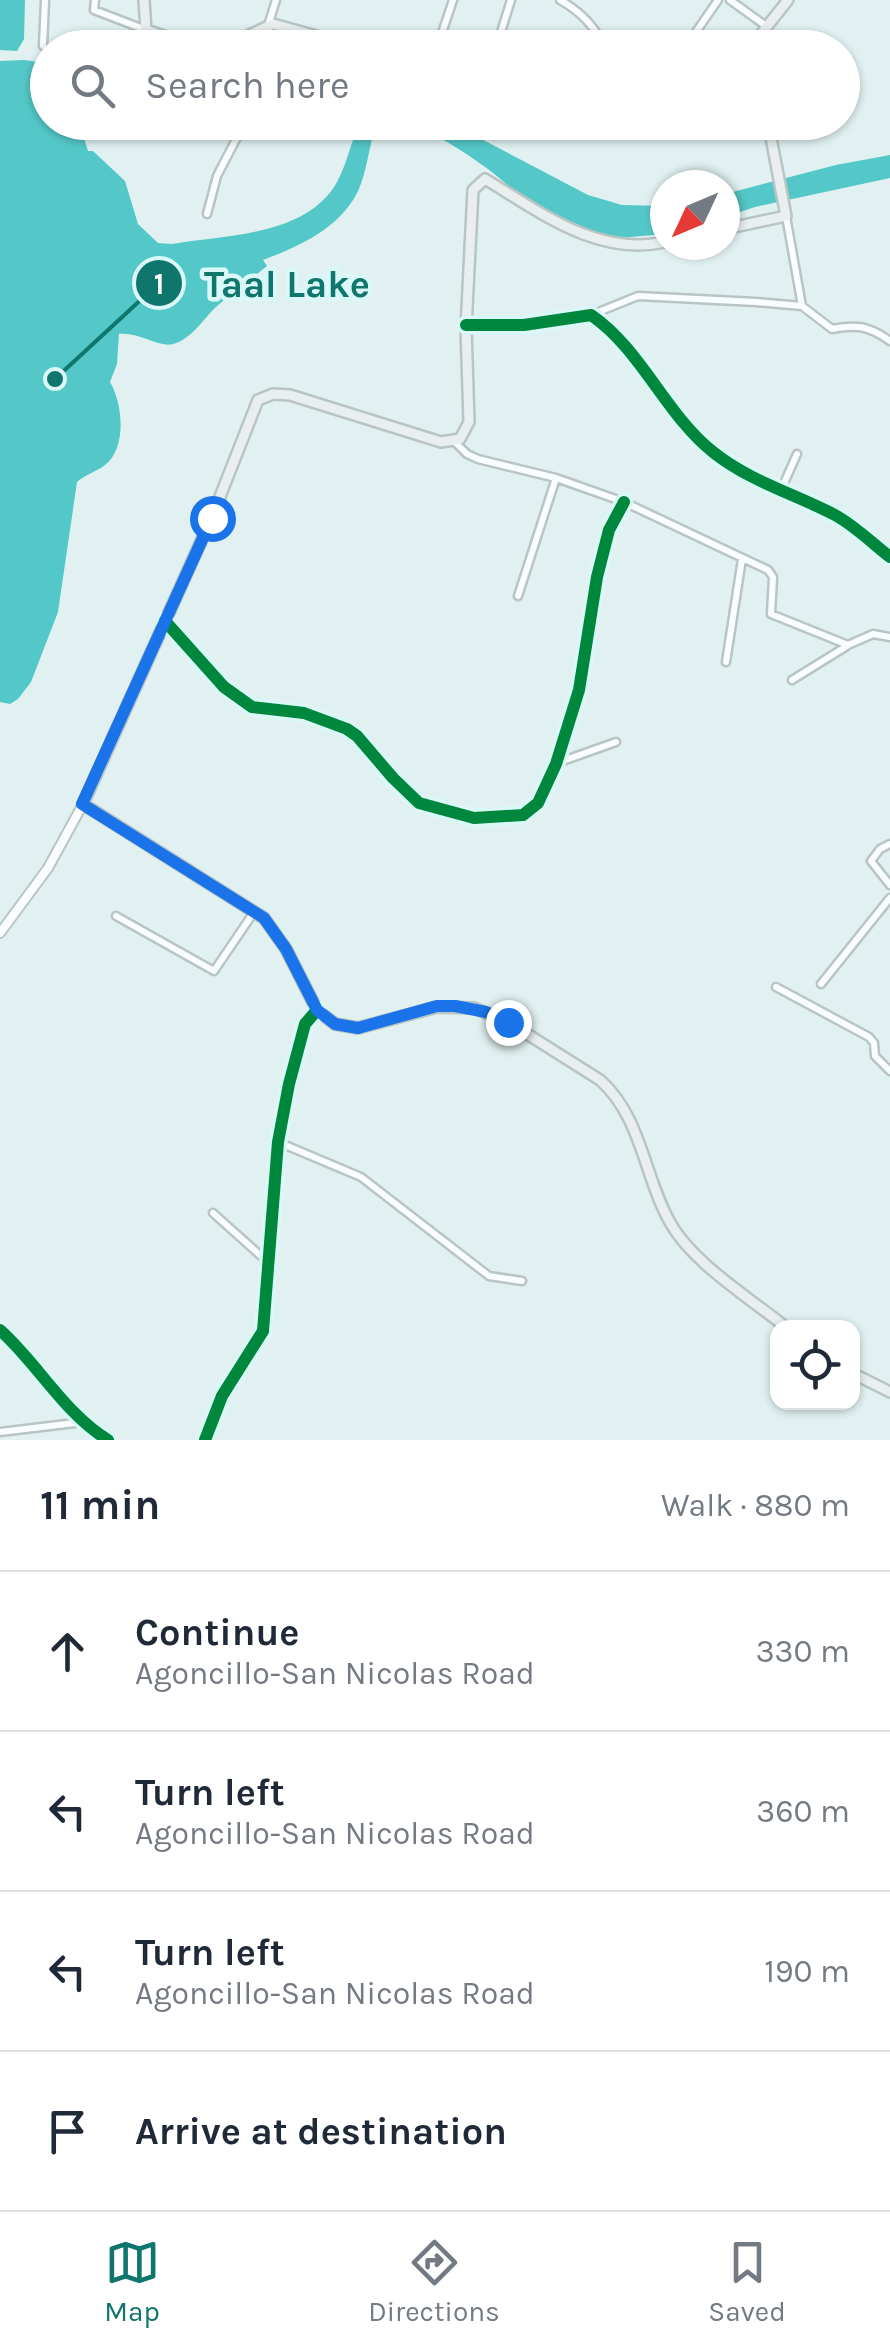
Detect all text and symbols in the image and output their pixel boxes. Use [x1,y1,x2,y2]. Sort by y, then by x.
search box [30,30,860,140]
icon: search [65,58,120,113]
text: Search here [145,63,349,108]
north arrow [650,170,740,260]
callout: Taal Lake [134,249,390,317]
text: Taal Lake [204,262,370,307]
text: 1 [154,266,164,302]
route start [190,496,236,542]
route end [486,1000,532,1046]
map controls [770,1320,860,1410]
button: locate [770,1320,860,1410]
text: 11 min [40,1480,160,1530]
text: Walk · 880 m [661,1487,850,1524]
text: Continue [135,1610,299,1655]
icon: ahead [40,1624,95,1679]
text: 330 m [756,1633,850,1670]
text: Agoncillo-San Nicolas Road [135,1655,535,1692]
text: Turn left [135,1770,285,1815]
icon: left [40,1784,95,1839]
text: 360 m [756,1793,850,1830]
text: Agoncillo-San Nicolas Road [135,1815,535,1852]
text: Turn left [135,1930,285,1975]
icon: left [40,1944,95,1999]
text: 190 m [764,1953,850,1990]
text: Agoncillo-San Nicolas Road [135,1975,535,2012]
icon: arrive [40,2104,95,2159]
text: Arrive at destination [135,2109,507,2154]
tab: Map [104,2235,160,2328]
tab: Directions [368,2235,500,2328]
tab: Saved [708,2235,786,2328]

